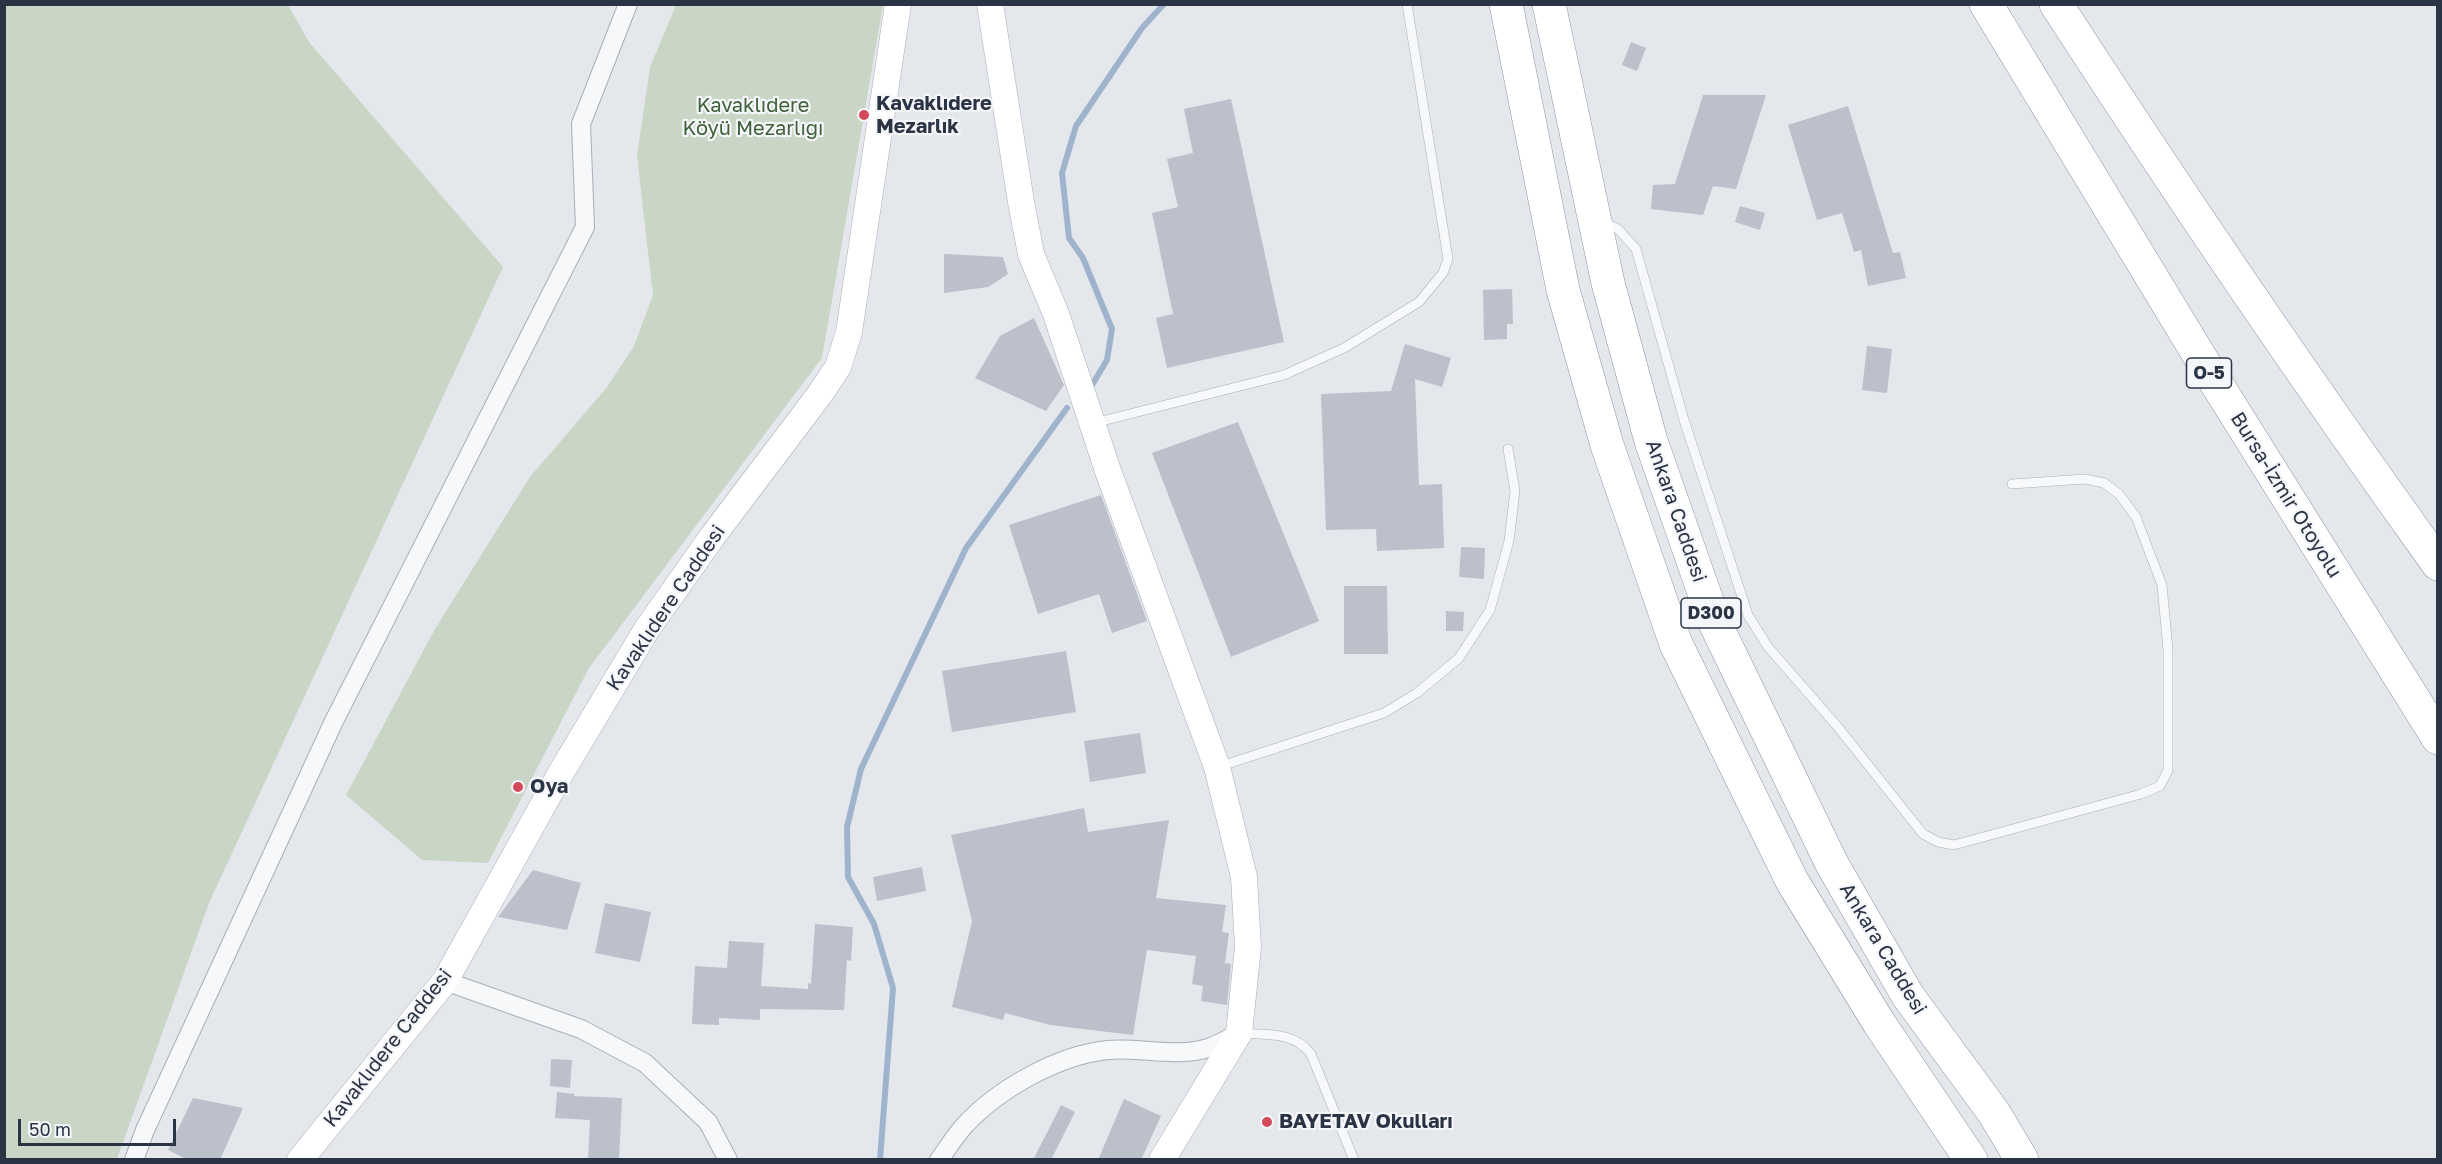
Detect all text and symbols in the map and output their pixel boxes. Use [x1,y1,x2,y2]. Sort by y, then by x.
place label: Kavaklıdere Mezarlık [876,92,992,139]
park label: Kavaklıdere Köyü Mezarlığı [683,94,823,141]
marker: Kavaklıdere Mezarlık [857,108,871,122]
road number: O-5 [2186,358,2232,388]
street label: Bursa-İzmir Otoyolu [2225,408,2347,582]
street label: Ankara Caddesi [1640,437,1712,585]
street label: Kavaklıdere Caddesi [602,521,730,695]
road number: D300 [1681,598,1741,628]
place label: Oya [530,775,568,799]
marker: Oya [511,780,525,794]
street label: Ankara Caddesi [1834,879,1932,1019]
street label: Kavaklıdere Caddesi [319,964,457,1132]
scale bar [21,1107,178,1145]
place label: BAYETAV Okulları [1279,1110,1453,1134]
marker: BAYETAV Okulları [1260,1115,1274,1129]
text: 50 m [29,1118,71,1140]

